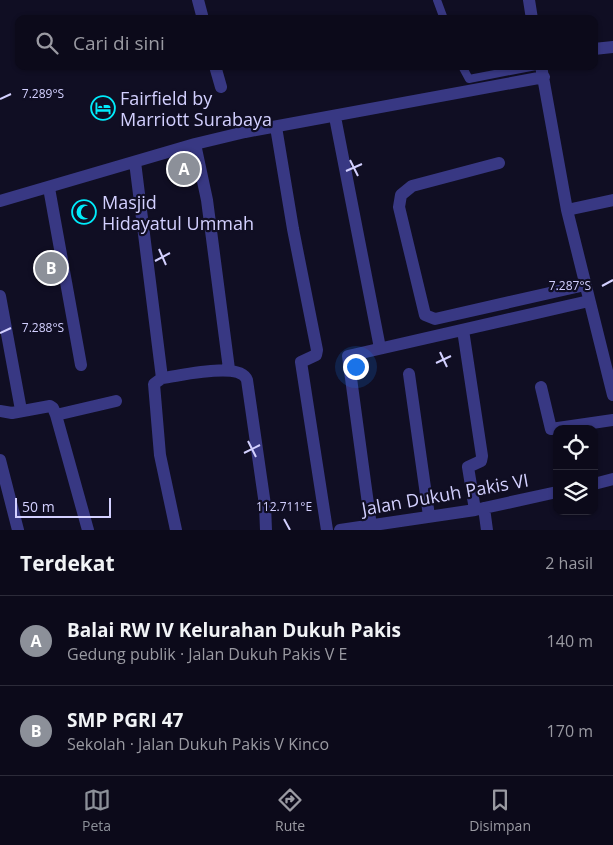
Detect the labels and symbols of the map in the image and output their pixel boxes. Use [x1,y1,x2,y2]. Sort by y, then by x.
text: 7.289°S [22,85,64,102]
place label: Fairfield by Marriott Surabaya [120,86,272,131]
hotel icon: Fairfield by Marriott Surabaya [90,95,116,121]
pin: A [168,150,200,188]
place label: Masjid Hidayatul Ummah [102,190,254,235]
mosque icon: Masjid Hidayatul Ummah [71,199,97,225]
pin: B [35,249,67,287]
text: 7.287°S [549,277,591,294]
text: 7.288°S [22,319,64,336]
your location [343,354,369,380]
street label: Jalan Dukuh Pakis VI [358,467,530,521]
scale bar [15,495,111,518]
text: 112.711°E [256,498,312,515]

